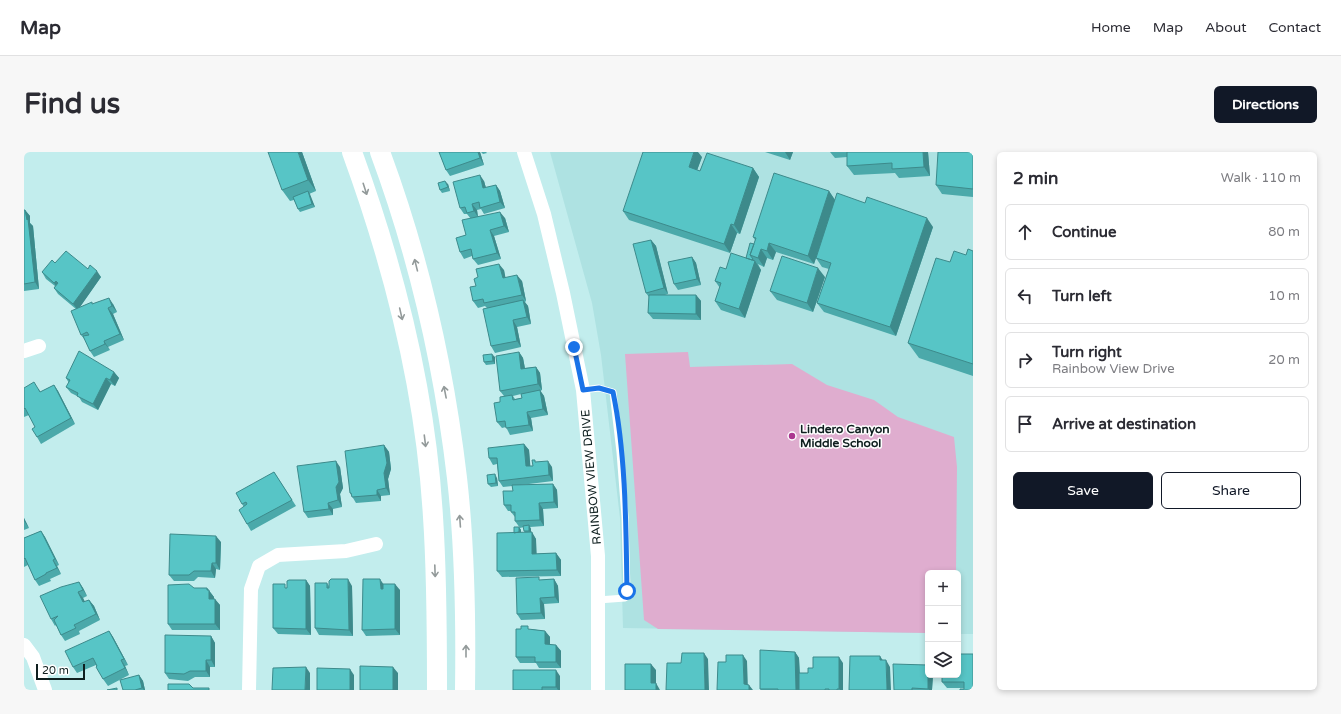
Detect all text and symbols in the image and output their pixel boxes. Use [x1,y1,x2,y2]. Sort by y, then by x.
text: Map [20,17,61,39]
text: Home [1091,19,1131,36]
text: Map [1153,19,1183,36]
text: About [1205,19,1247,36]
text: Contact [1269,19,1321,36]
button: Directions [1214,86,1317,123]
text: Find us [24,87,120,121]
text: 2 min [1013,168,1058,189]
text: Walk · 110 m [1221,170,1301,186]
one-way arrow [362,182,369,195]
icon: ahead [1014,221,1036,243]
text: Continue [1052,223,1116,241]
text: 80 m [1268,224,1300,240]
one-way arrow [412,259,419,272]
icon: left [1014,285,1036,307]
text: Turn left [1052,287,1112,305]
text: 10 m [1268,288,1300,304]
one-way arrow [397,307,405,320]
route end [565,338,583,356]
text: Turn right [1052,343,1122,361]
icon: right [1014,349,1036,371]
text: 20 m [1268,352,1300,368]
text: Rainbow View Drive [1052,361,1175,377]
one-way arrow [440,386,448,399]
street label: RAINBOW VIEW DRIVE [578,409,604,545]
icon: arrive [1014,413,1036,435]
text: Arrive at destination [1052,415,1196,433]
place label: Lindero Canyon Middle School [800,422,890,450]
marker: Lindero Canyon Middle School [787,431,797,441]
one-way arrow [421,434,428,447]
button: Save [1013,472,1153,509]
button: Share [1161,472,1301,509]
one-way arrow [457,515,464,528]
one-way arrow [432,564,439,577]
map controls [925,570,961,678]
button: + [925,570,961,606]
route start [618,582,636,600]
button: − [925,606,961,642]
button: layers [925,642,961,678]
one-way arrow [462,645,470,658]
scale bar [36,662,85,681]
text: 20 m [42,664,69,677]

